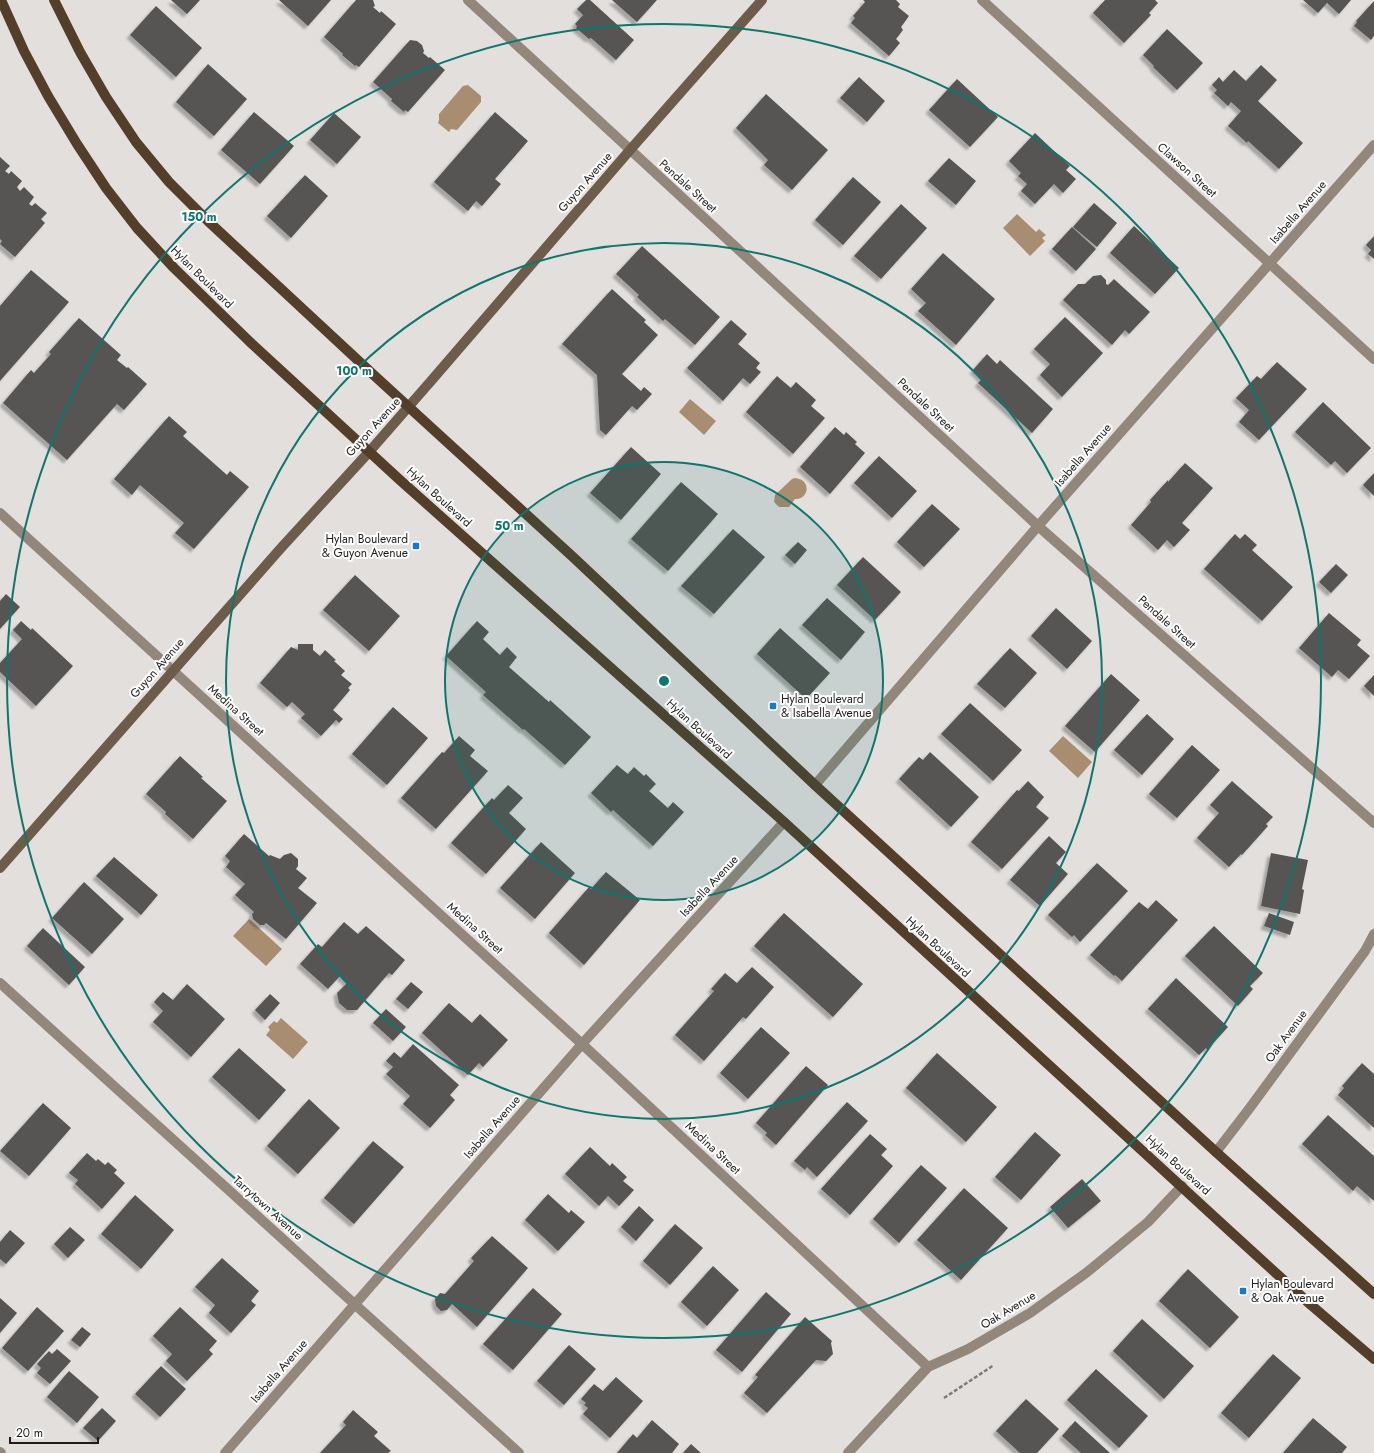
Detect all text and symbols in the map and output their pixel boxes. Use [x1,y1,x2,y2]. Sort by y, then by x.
street label: Clawson Street [1153,138,1221,202]
street label: Guyon Avenue [554,148,616,216]
street label: Pendale Street [655,155,721,217]
street label: Isabella Avenue [1265,176,1331,248]
text: 150 m [181,208,217,226]
street label: Hylan Boulevard [166,241,238,313]
text: 100 m [336,362,372,380]
street label: Pendale Street [893,374,959,436]
street label: Guyon Avenue [341,393,405,461]
street label: Isabella Avenue [1050,419,1116,491]
street label: Hylan Boulevard [402,463,476,531]
text: 50 m [494,517,524,535]
place label: Hylan Boulevard & Guyon Avenue [322,530,408,562]
marker: Hylan Boulevard & Guyon Avenue [411,541,421,551]
street label: Pendale Street [1134,591,1200,653]
street label: Guyon Avenue [126,634,188,702]
centre of rings [657,674,671,688]
street label: Medina Street [204,680,268,740]
place label: Hylan Boulevard & Isabella Avenue [781,690,872,722]
street label: Hylan Boulevard [662,695,736,763]
marker: Hylan Boulevard & Isabella Avenue [768,701,778,711]
street label: Isabella Avenue [676,851,742,921]
street label: Medina Street [443,898,507,958]
street label: Hylan Boulevard [902,912,974,982]
street label: Oak Avenue [1261,1006,1311,1066]
street label: Isabella Avenue [459,1091,525,1163]
street label: Medina Street [681,1117,745,1179]
street label: Hylan Boulevard [1141,1131,1215,1199]
street label: Tarrytown Avenue [229,1172,307,1244]
place label: Hylan Boulevard & Oak Avenue [1251,1275,1334,1307]
street label: Oak Avenue [977,1286,1039,1334]
marker: Hylan Boulevard & Oak Avenue [1238,1286,1248,1296]
street label: Isabella Avenue [246,1335,312,1407]
scale bar [10,1419,98,1445]
text: 20 m [16,1424,43,1442]

